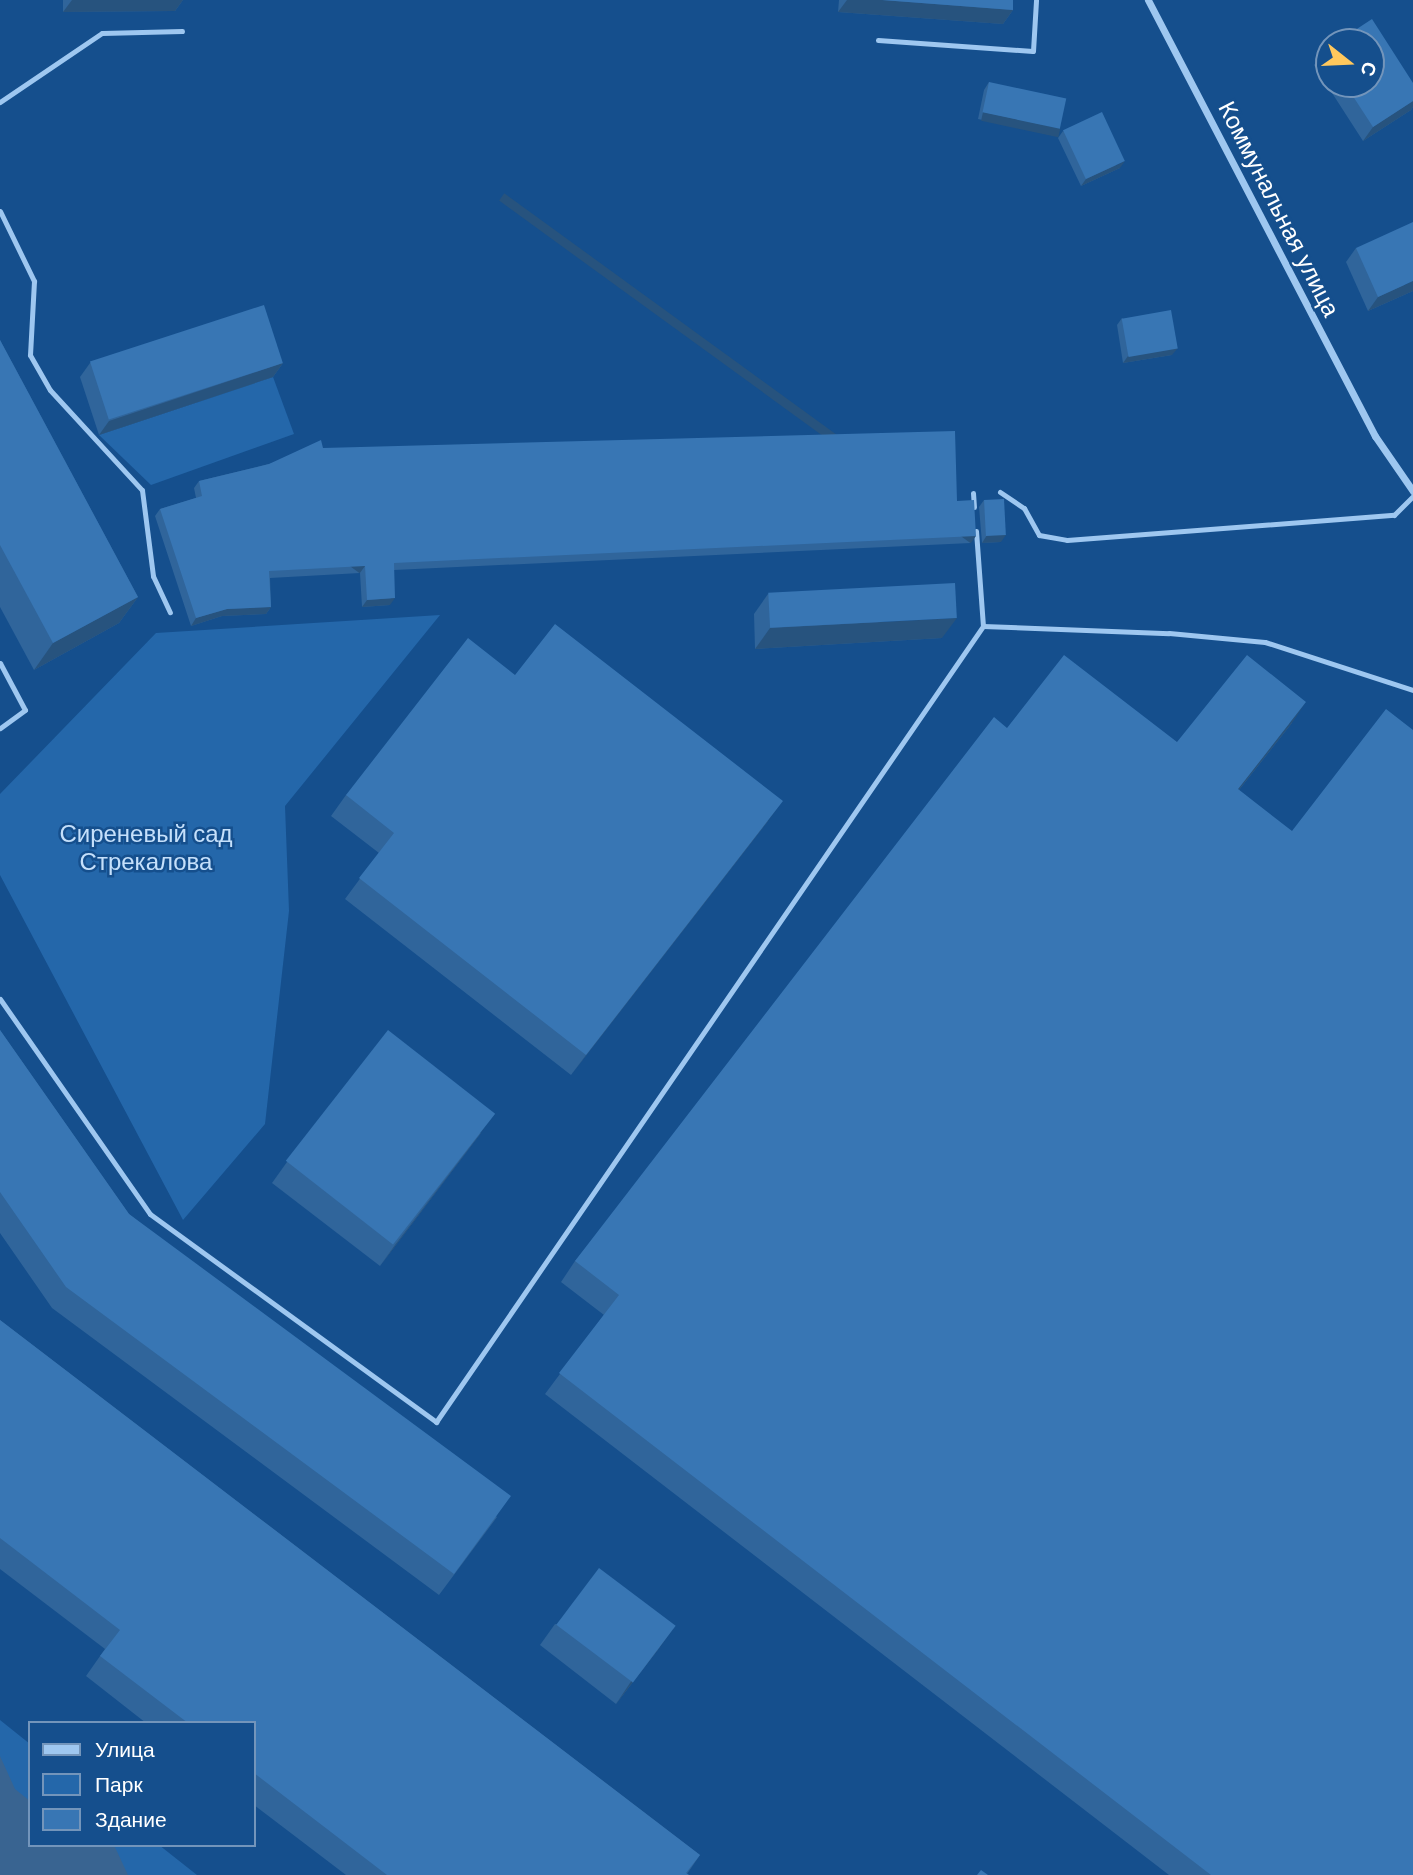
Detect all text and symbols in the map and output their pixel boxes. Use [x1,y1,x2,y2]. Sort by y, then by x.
north arrow [1315,28,1385,98]
text: С [1355,59,1383,79]
street label: Коммунальная улица [1212,97,1346,321]
park label: Сиреневый сад Стрекалова [59,820,233,876]
legend [28,1721,256,1847]
text: Улица [95,1736,155,1764]
text: Парк [95,1771,143,1799]
text: Здание [95,1806,167,1834]

